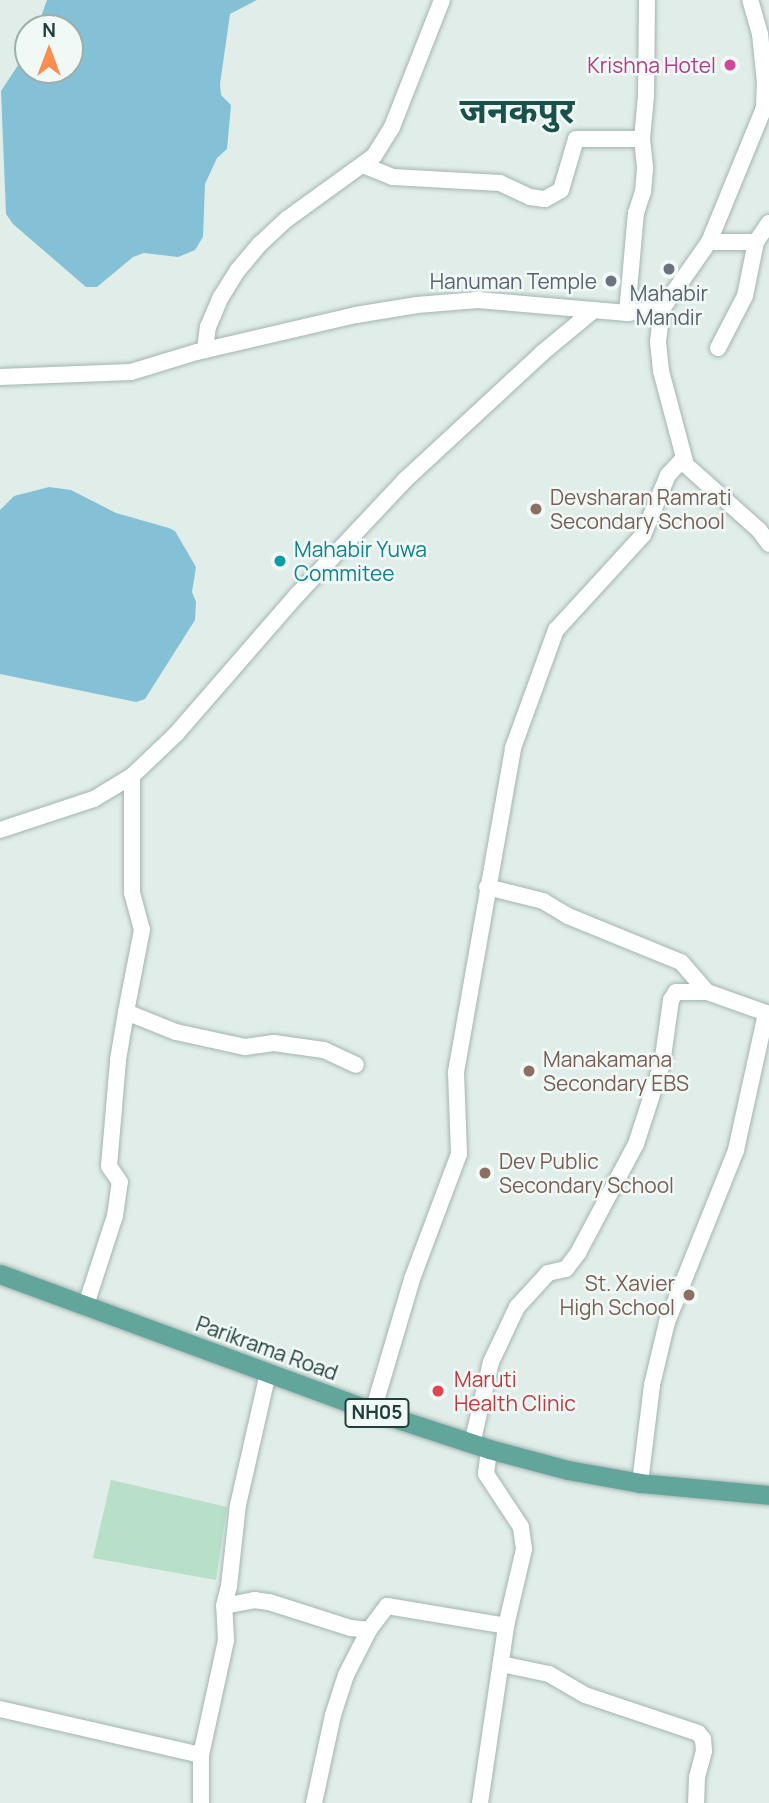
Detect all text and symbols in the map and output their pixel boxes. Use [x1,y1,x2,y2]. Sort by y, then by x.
north arrow [14,14,84,84]
text: N [42,17,56,43]
place label: Krishna Hotel [587,52,716,78]
marker: Krishna Hotel [722,57,738,73]
district label: जनकपुर [459,89,575,131]
marker: Mahabir Mandir [661,261,677,277]
place label: Hanuman Temple [430,268,597,294]
marker: Hanuman Temple [603,273,619,289]
place label: Mahabir Mandir [630,280,708,330]
place label: Devsharan Ramrati Secondary School [550,484,732,534]
marker: Devsharan Ramrati Secondary School [528,501,544,517]
place label: Mahabir Yuwa Commitee [294,536,427,586]
marker: Mahabir Yuwa Commitee [272,553,288,569]
place label: Manakamana Secondary EBS [543,1046,689,1096]
marker: Manakamana Secondary EBS [521,1063,537,1079]
place label: Dev Public Secondary School [499,1148,674,1198]
marker: Dev Public Secondary School [477,1165,493,1181]
place label: St. Xavier High School [560,1270,675,1320]
marker: St. Xavier High School [681,1287,697,1303]
street label: Parikrama Road [193,1311,341,1385]
place label: Maruti Health Clinic [454,1366,576,1416]
marker: Maruti Health Clinic [428,1381,448,1401]
road number: NH05 [344,1398,410,1428]

